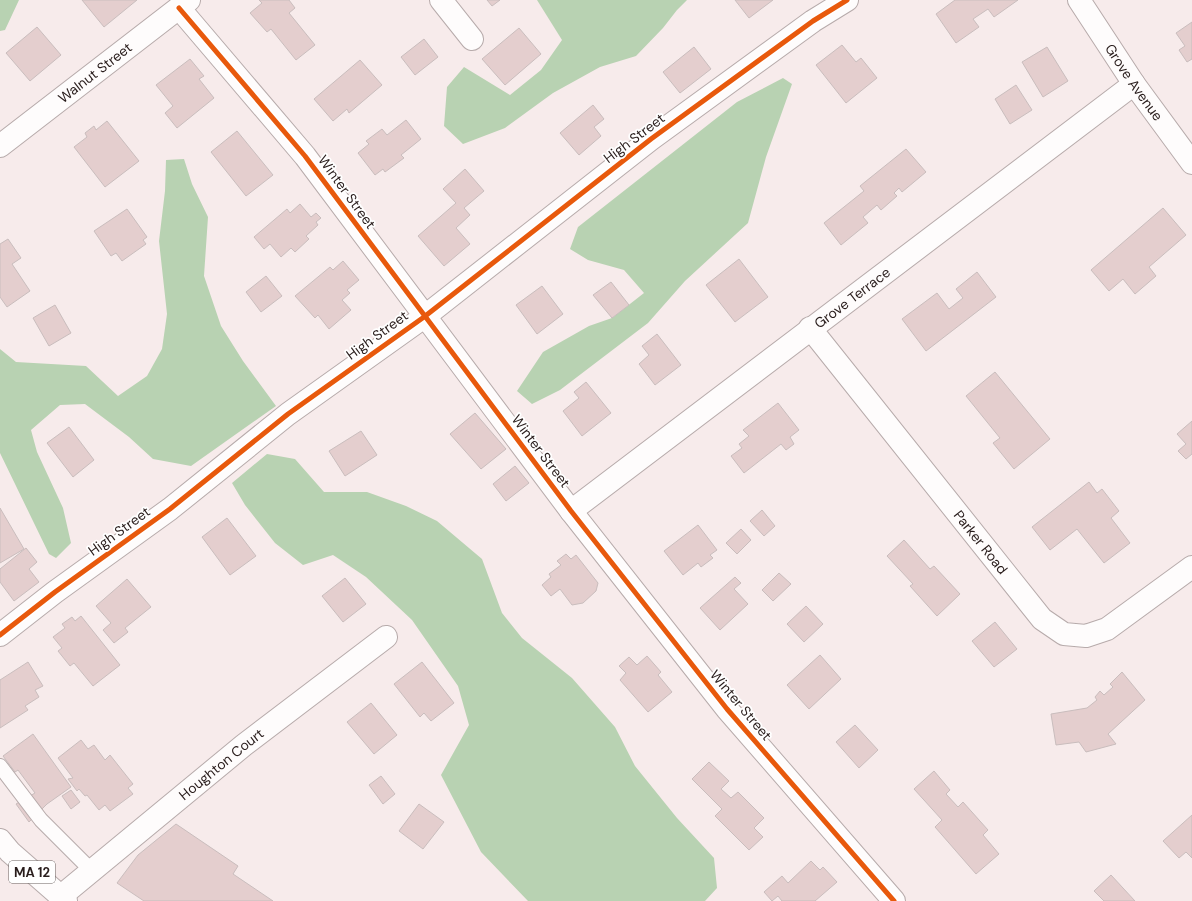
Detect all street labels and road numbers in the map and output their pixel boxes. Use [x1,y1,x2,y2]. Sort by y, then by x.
street label: Walnut Street [54,38,136,107]
street label: Grove Avenue [1101,40,1167,124]
street label: High Street [600,109,668,167]
street label: Winter Street [314,152,380,232]
street label: Grove Terrace [811,263,894,332]
street label: High Street [343,307,411,363]
street label: Winter Street [508,411,574,491]
street label: High Street [85,503,153,559]
street label: Parker Road [950,507,1012,578]
street label: Winter Street [706,666,776,744]
street label: Houghton Court [175,724,267,804]
road number: MA 12 [9,861,55,883]

